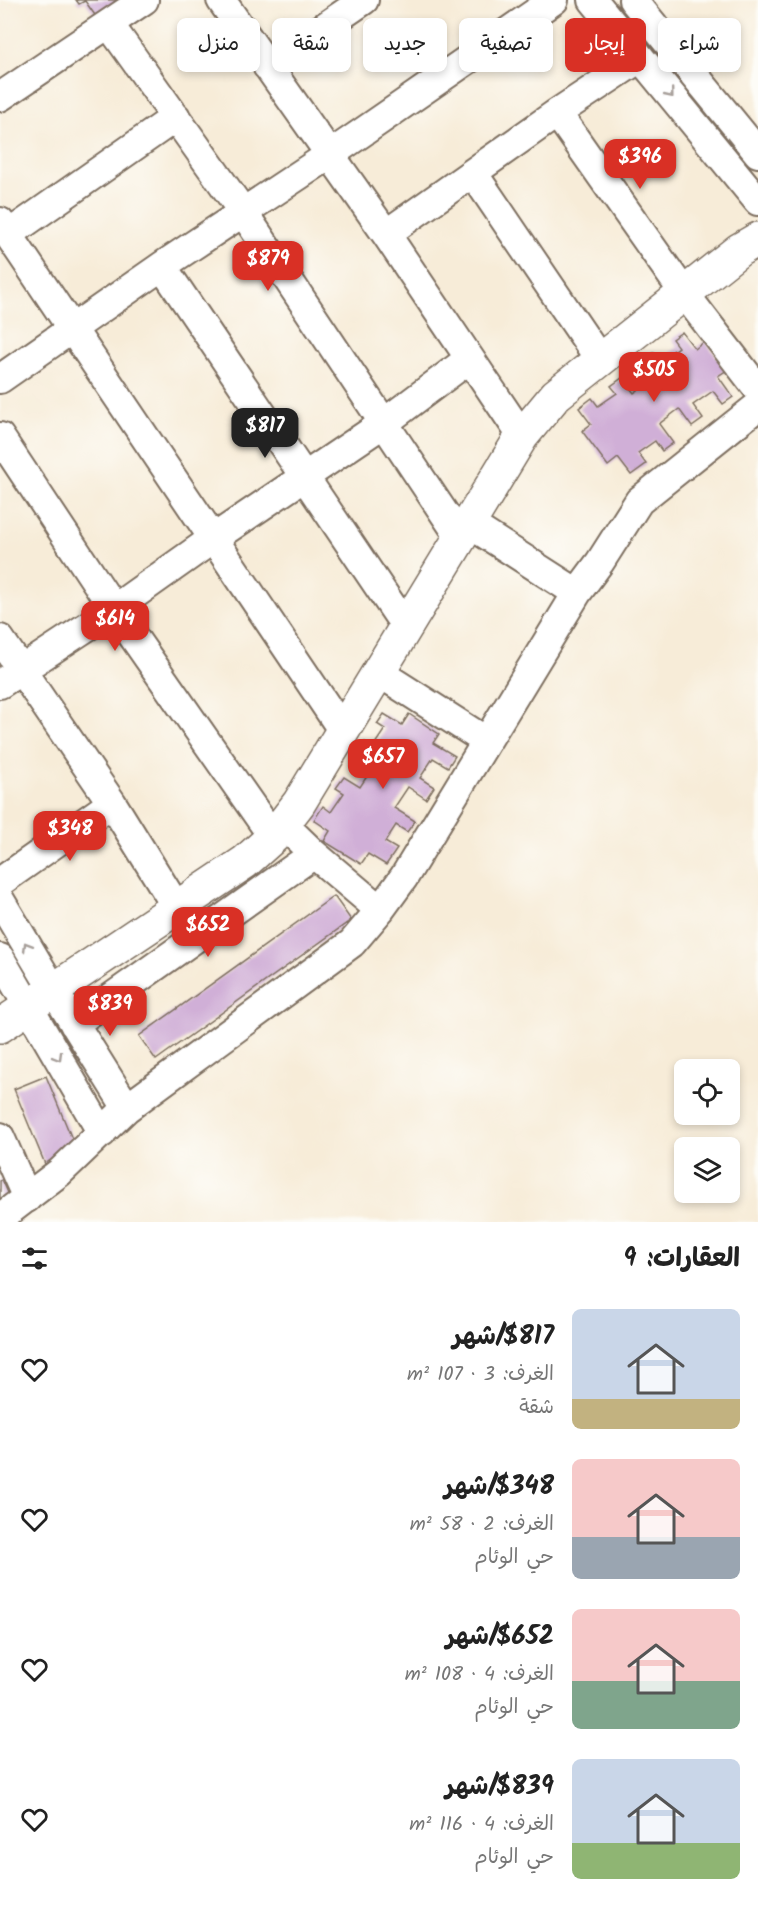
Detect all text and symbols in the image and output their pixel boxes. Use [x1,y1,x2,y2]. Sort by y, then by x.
chip: منزل [177,18,260,72]
chip: شقة [272,18,351,72]
chip: جديد [363,18,447,72]
chip: تصفية [459,18,553,72]
chip: إيجار [565,18,646,72]
chip: شراء [658,18,741,72]
one-way arrow [662,87,673,98]
pin: $396 [604,139,676,190]
text: $396 [618,142,662,174]
pin: $879 [232,241,304,292]
text: $879 [246,244,290,276]
pin: $505 [618,352,690,403]
text: $505 [633,355,675,387]
pin: $817 [229,408,301,459]
text: $817 [245,411,285,443]
pin: $614 [79,601,151,652]
text: $614 [95,604,135,636]
pin: $657 [347,739,419,790]
text: $657 [362,742,404,774]
pin: $348 [34,811,106,862]
text: $348 [47,814,93,846]
pin: $652 [172,907,244,958]
text: $652 [186,910,230,942]
one-way arrow [22,942,34,952]
pin: $839 [74,986,146,1037]
text: $839 [88,989,132,1021]
one-way arrow [50,1051,62,1061]
map controls [674,1059,740,1203]
button: locate [674,1059,740,1125]
button: layers [674,1137,740,1203]
text: العقارات: 9 [623,1238,740,1280]
icon: filters [18,1242,51,1275]
text: $817/شهر [453,1316,554,1358]
icon: home [620,1333,692,1405]
icon: heart [18,1353,51,1386]
text: الغرف: 3 · 107 m² [407,1359,554,1391]
text: شقة [519,1392,554,1424]
text: $348/شهر [444,1466,554,1508]
icon: home [620,1483,692,1555]
icon: heart [18,1503,51,1536]
text: الغرف: 2 · 58 m² [410,1509,554,1541]
text: حي الوئام [474,1542,554,1574]
text: $652/شهر [446,1616,554,1658]
icon: home [620,1633,692,1705]
icon: heart [18,1653,51,1686]
text: الغرف: 4 · 108 m² [405,1659,554,1691]
text: حي الوئام [474,1692,554,1724]
text: $839/شهر [445,1766,554,1808]
icon: home [620,1783,692,1855]
icon: heart [18,1803,51,1836]
text: الغرف: 4 · 116 m² [409,1809,554,1841]
text: حي الوئام [474,1842,554,1874]

